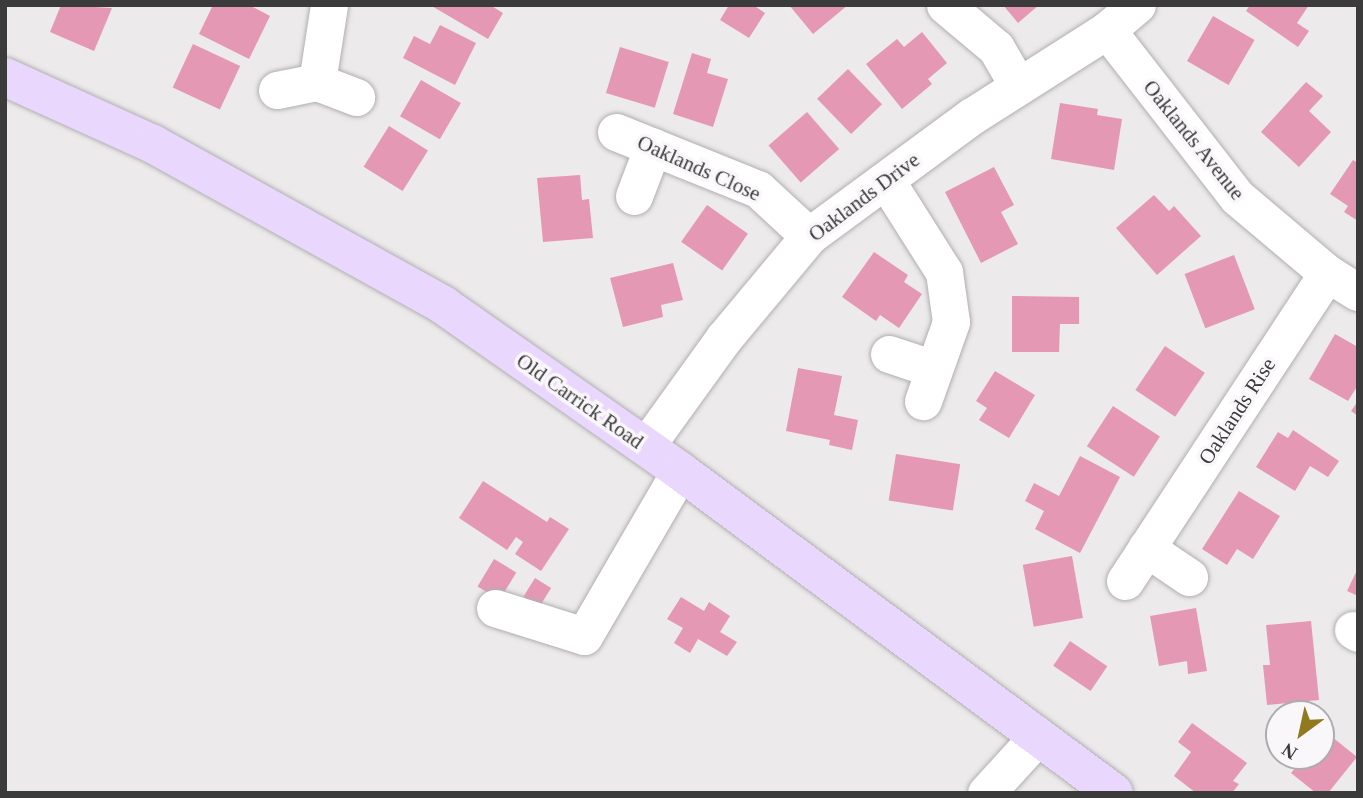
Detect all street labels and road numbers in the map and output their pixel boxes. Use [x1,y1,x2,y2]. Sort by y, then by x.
street label: Oaklands Avenue [1138,74,1250,206]
street label: Oaklands Close [633,130,765,206]
street label: Oaklands Drive [804,147,924,247]
street label: Old Carrick Road [512,348,648,454]
street label: Oaklands Rise [1193,353,1281,469]

